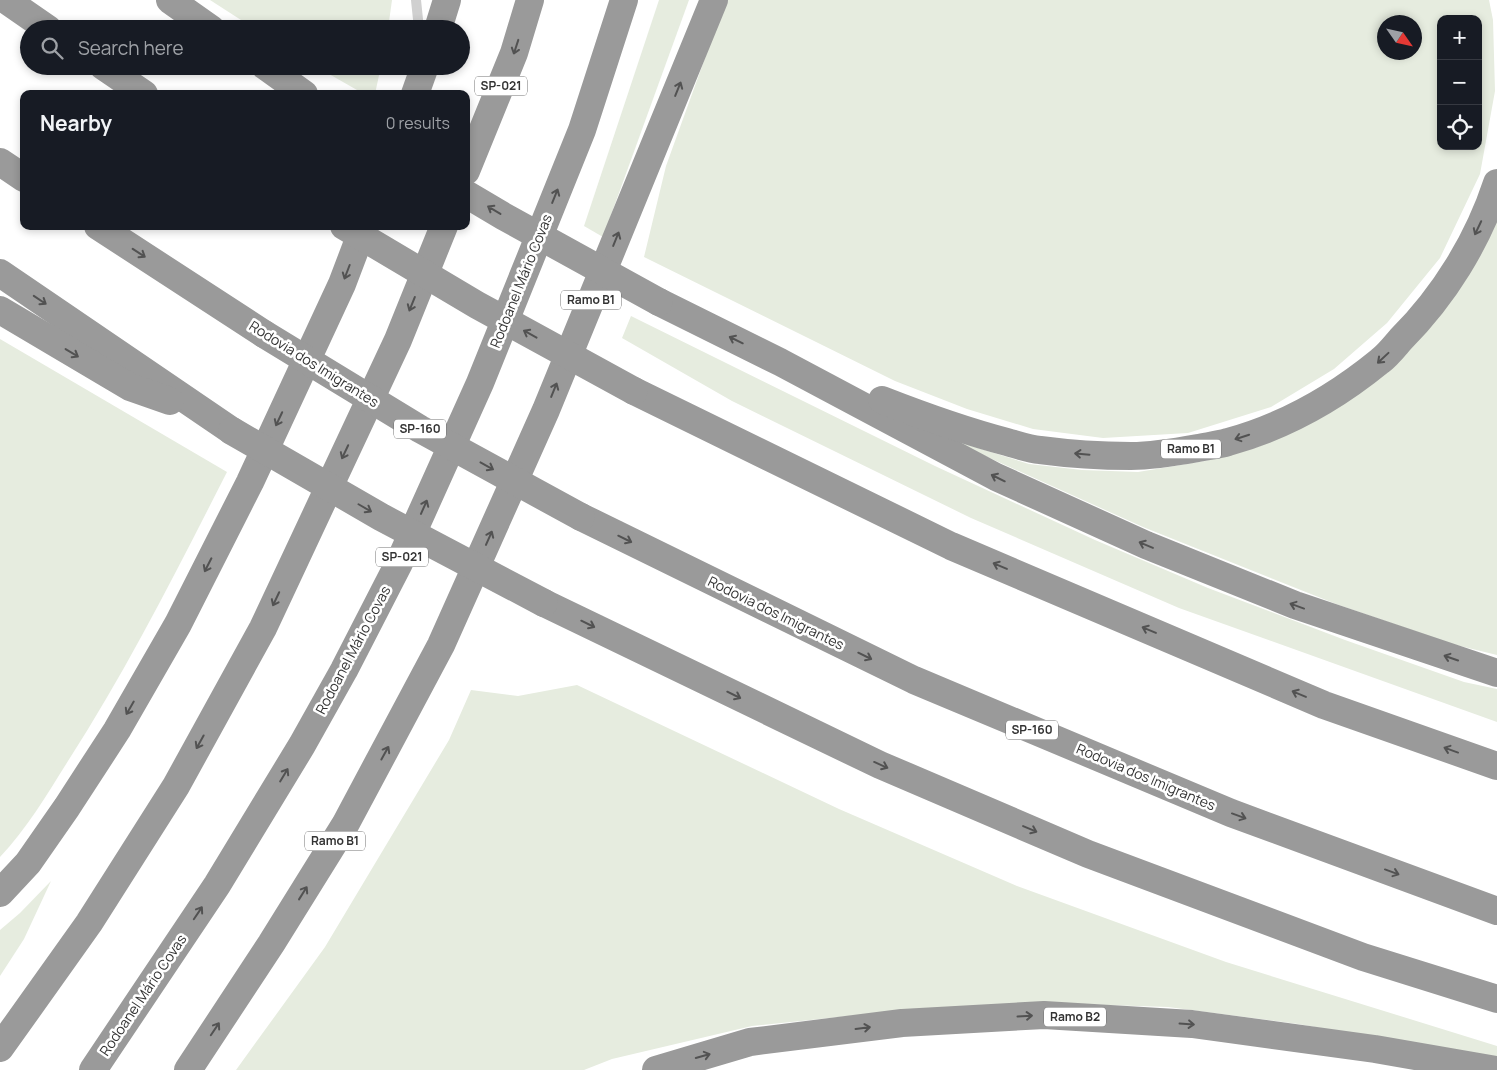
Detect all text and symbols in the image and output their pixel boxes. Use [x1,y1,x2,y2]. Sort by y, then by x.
north arrow [1377,15,1422,60]
map controls [1437,15,1482,150]
button: + [1437,15,1482,60]
search box [20,20,470,75]
icon: search [38,34,66,62]
text: Search here [78,35,184,61]
one-way arrow [511,38,520,54]
button: − [1437,60,1482,105]
road number: SP-021 [475,76,527,95]
one-way arrow [674,82,684,97]
button: locate [1437,105,1482,150]
text: Nearby [40,109,112,137]
text: 0 results [386,112,450,134]
one-way arrow [551,189,560,205]
one-way arrow [488,205,502,215]
street label: Rodoanel Mário Covas [485,211,556,351]
one-way arrow [1473,220,1483,235]
one-way arrow [611,232,621,247]
one-way arrow [132,248,146,258]
one-way arrow [341,264,351,279]
road number: Ramo B1 [561,290,621,310]
one-way arrow [33,295,47,305]
one-way arrow [407,296,417,311]
street label: Rodovia dos Imigrantes [246,316,383,411]
one-way arrow [523,329,538,339]
one-way arrow [729,335,744,345]
one-way arrow [65,348,79,358]
one-way arrow [1376,352,1389,364]
one-way arrow [551,382,560,397]
one-way arrow [274,412,284,427]
road number: SP-160 [394,419,446,438]
one-way arrow [1235,433,1251,443]
road number: Ramo B1 [1161,439,1221,458]
one-way arrow [340,444,350,459]
one-way arrow [1074,449,1090,458]
one-way arrow [479,461,494,471]
one-way arrow [991,472,1006,482]
one-way arrow [420,500,430,515]
one-way arrow [357,504,372,513]
one-way arrow [485,531,495,546]
one-way arrow [617,534,632,544]
one-way arrow [1139,540,1154,550]
road number: SP-021 [376,548,428,566]
one-way arrow [203,558,213,573]
one-way arrow [993,561,1008,571]
street label: Rodovia dos Imigrantes [705,571,848,654]
street label: Rodoanel Mário Covas [311,582,394,717]
one-way arrow [271,591,281,606]
one-way arrow [1290,601,1305,610]
one-way arrow [580,620,595,629]
one-way arrow [1142,625,1157,635]
one-way arrow [857,652,872,661]
one-way arrow [1443,652,1459,662]
one-way arrow [1291,689,1307,698]
one-way arrow [726,690,741,700]
one-way arrow [125,701,135,716]
road number: SP-160 [1006,720,1058,740]
one-way arrow [195,735,205,750]
street label: Rodovia dos Imigrantes [1074,739,1219,814]
one-way arrow [1444,745,1459,754]
one-way arrow [380,746,390,760]
one-way arrow [873,761,888,771]
one-way arrow [279,768,289,782]
one-way arrow [1231,812,1247,821]
one-way arrow [1022,825,1037,835]
road number: Ramo B1 [305,831,365,850]
one-way arrow [1384,868,1399,877]
one-way arrow [298,887,308,901]
one-way arrow [193,906,203,920]
street label: Rodoanel Mário Covas [95,930,190,1059]
road number: Ramo B2 [1044,1008,1106,1026]
one-way arrow [1016,1012,1032,1021]
one-way arrow [1179,1019,1195,1029]
one-way arrow [210,1023,220,1037]
one-way arrow [854,1023,870,1033]
one-way arrow [695,1051,711,1061]

